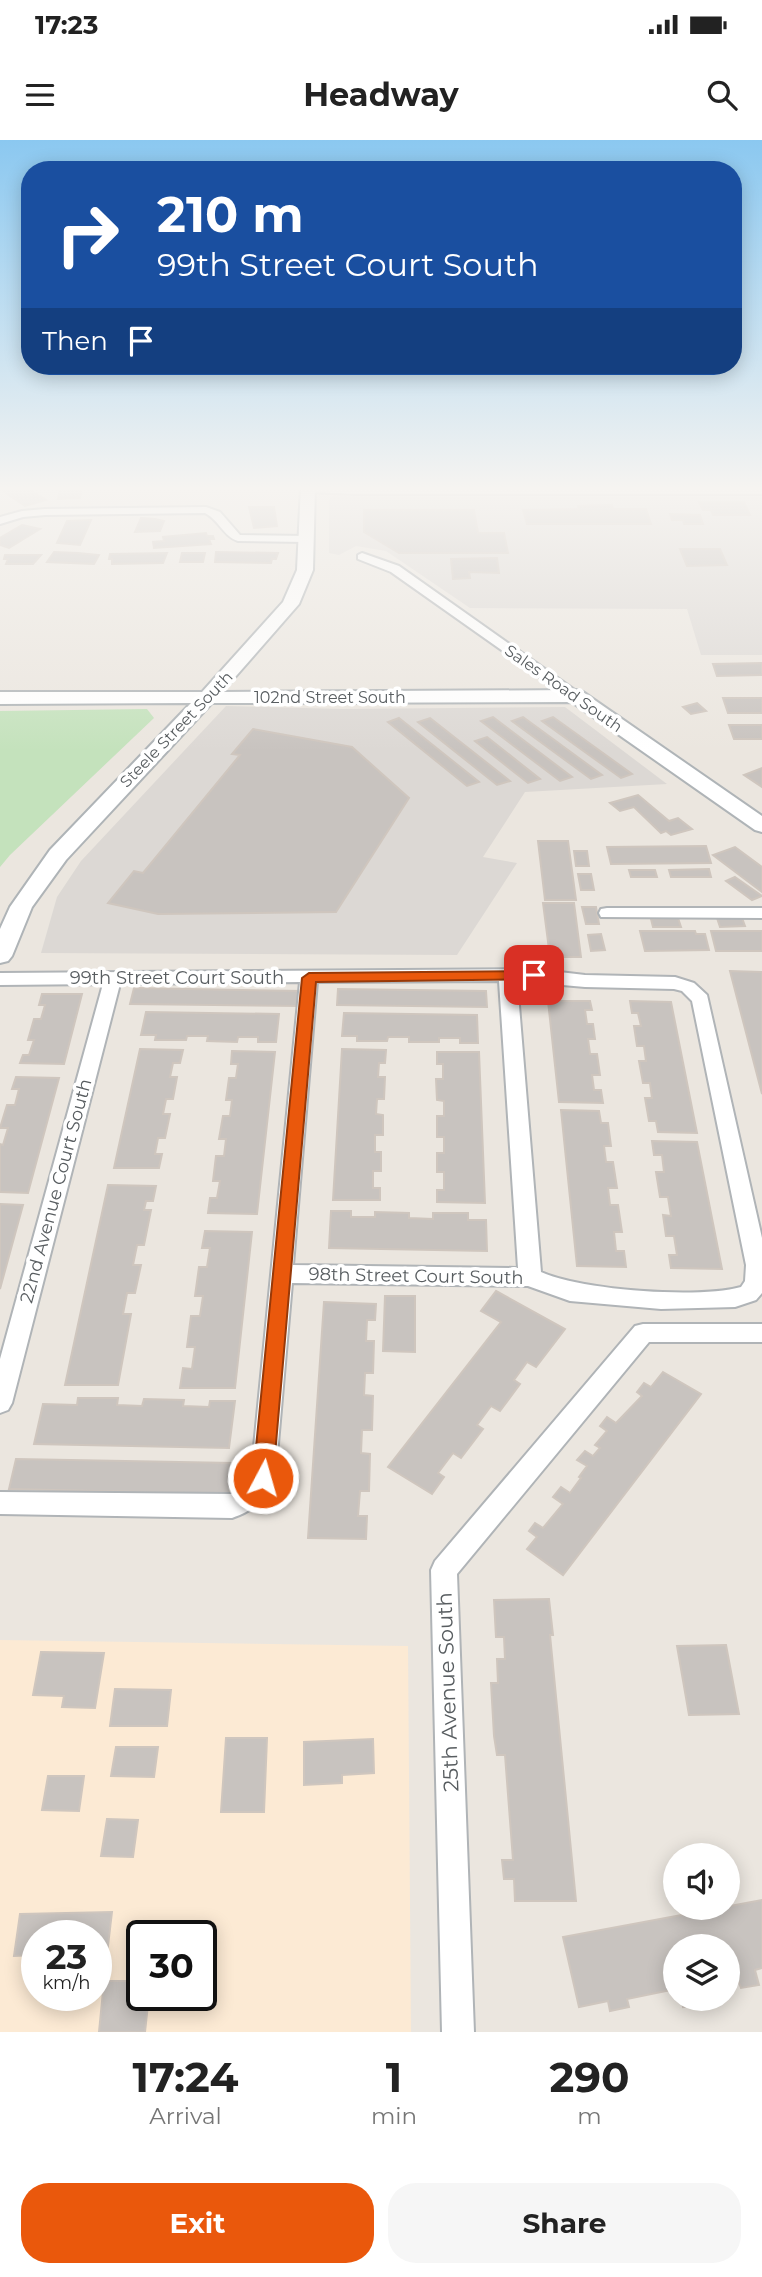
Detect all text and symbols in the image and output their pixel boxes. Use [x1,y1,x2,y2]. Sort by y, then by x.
text: 17:23 [35,9,98,41]
text: Headway [303,75,459,114]
icon: menu [21,76,59,114]
icon: search [703,76,741,114]
text: 210 m [157,185,304,244]
icon: right [42,189,133,280]
text: 99th Street Court South [157,245,539,284]
icon: arrive [122,322,160,360]
text: Then [42,325,108,357]
street label: Sales Road South [501,641,626,736]
street label: Steele Street South [116,667,237,791]
street label: 102nd Street South [254,688,406,707]
pin [504,945,564,1005]
icon: arrive [515,956,553,994]
street label: 99th Street Court South [70,967,284,989]
street label: 22nd Avenue Court South [15,1076,97,1306]
street label: 98th Street Court South [308,1263,524,1289]
position arrow [226,1441,300,1515]
street label: 25th Avenue South [432,1592,463,1792]
map controls [663,1843,740,2011]
button: sound [663,1843,740,1920]
speed limit sign: 30 [126,1920,217,2011]
button: layers [663,1934,740,2011]
text: 23 [46,1935,87,1978]
text: km/h [42,1972,91,1994]
text: 17:24 [132,2051,238,2103]
text: 1 [386,2051,402,2103]
text: 290 [549,2051,630,2103]
text: Arrival [149,2102,222,2130]
text: min [371,2102,417,2130]
text: m [577,2102,602,2130]
button: Exit [21,2183,374,2263]
button: Share [388,2183,741,2263]

